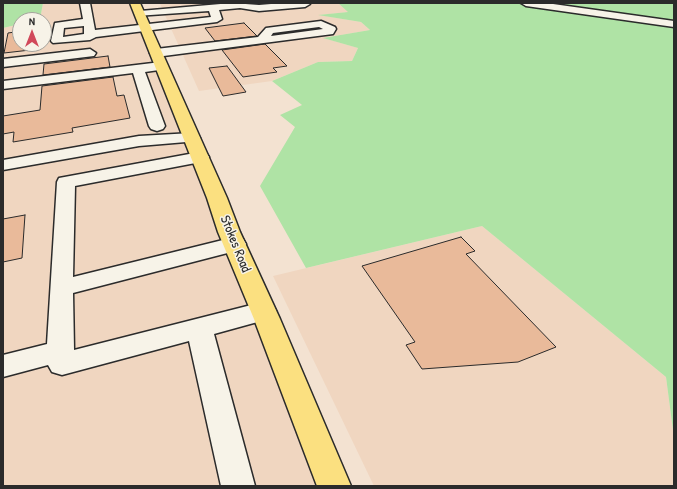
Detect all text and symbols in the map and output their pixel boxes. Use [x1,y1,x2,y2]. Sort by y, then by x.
north arrow [12,12,52,52]
text: N [29,14,35,28]
street label: Stokes Road [216,213,254,275]

